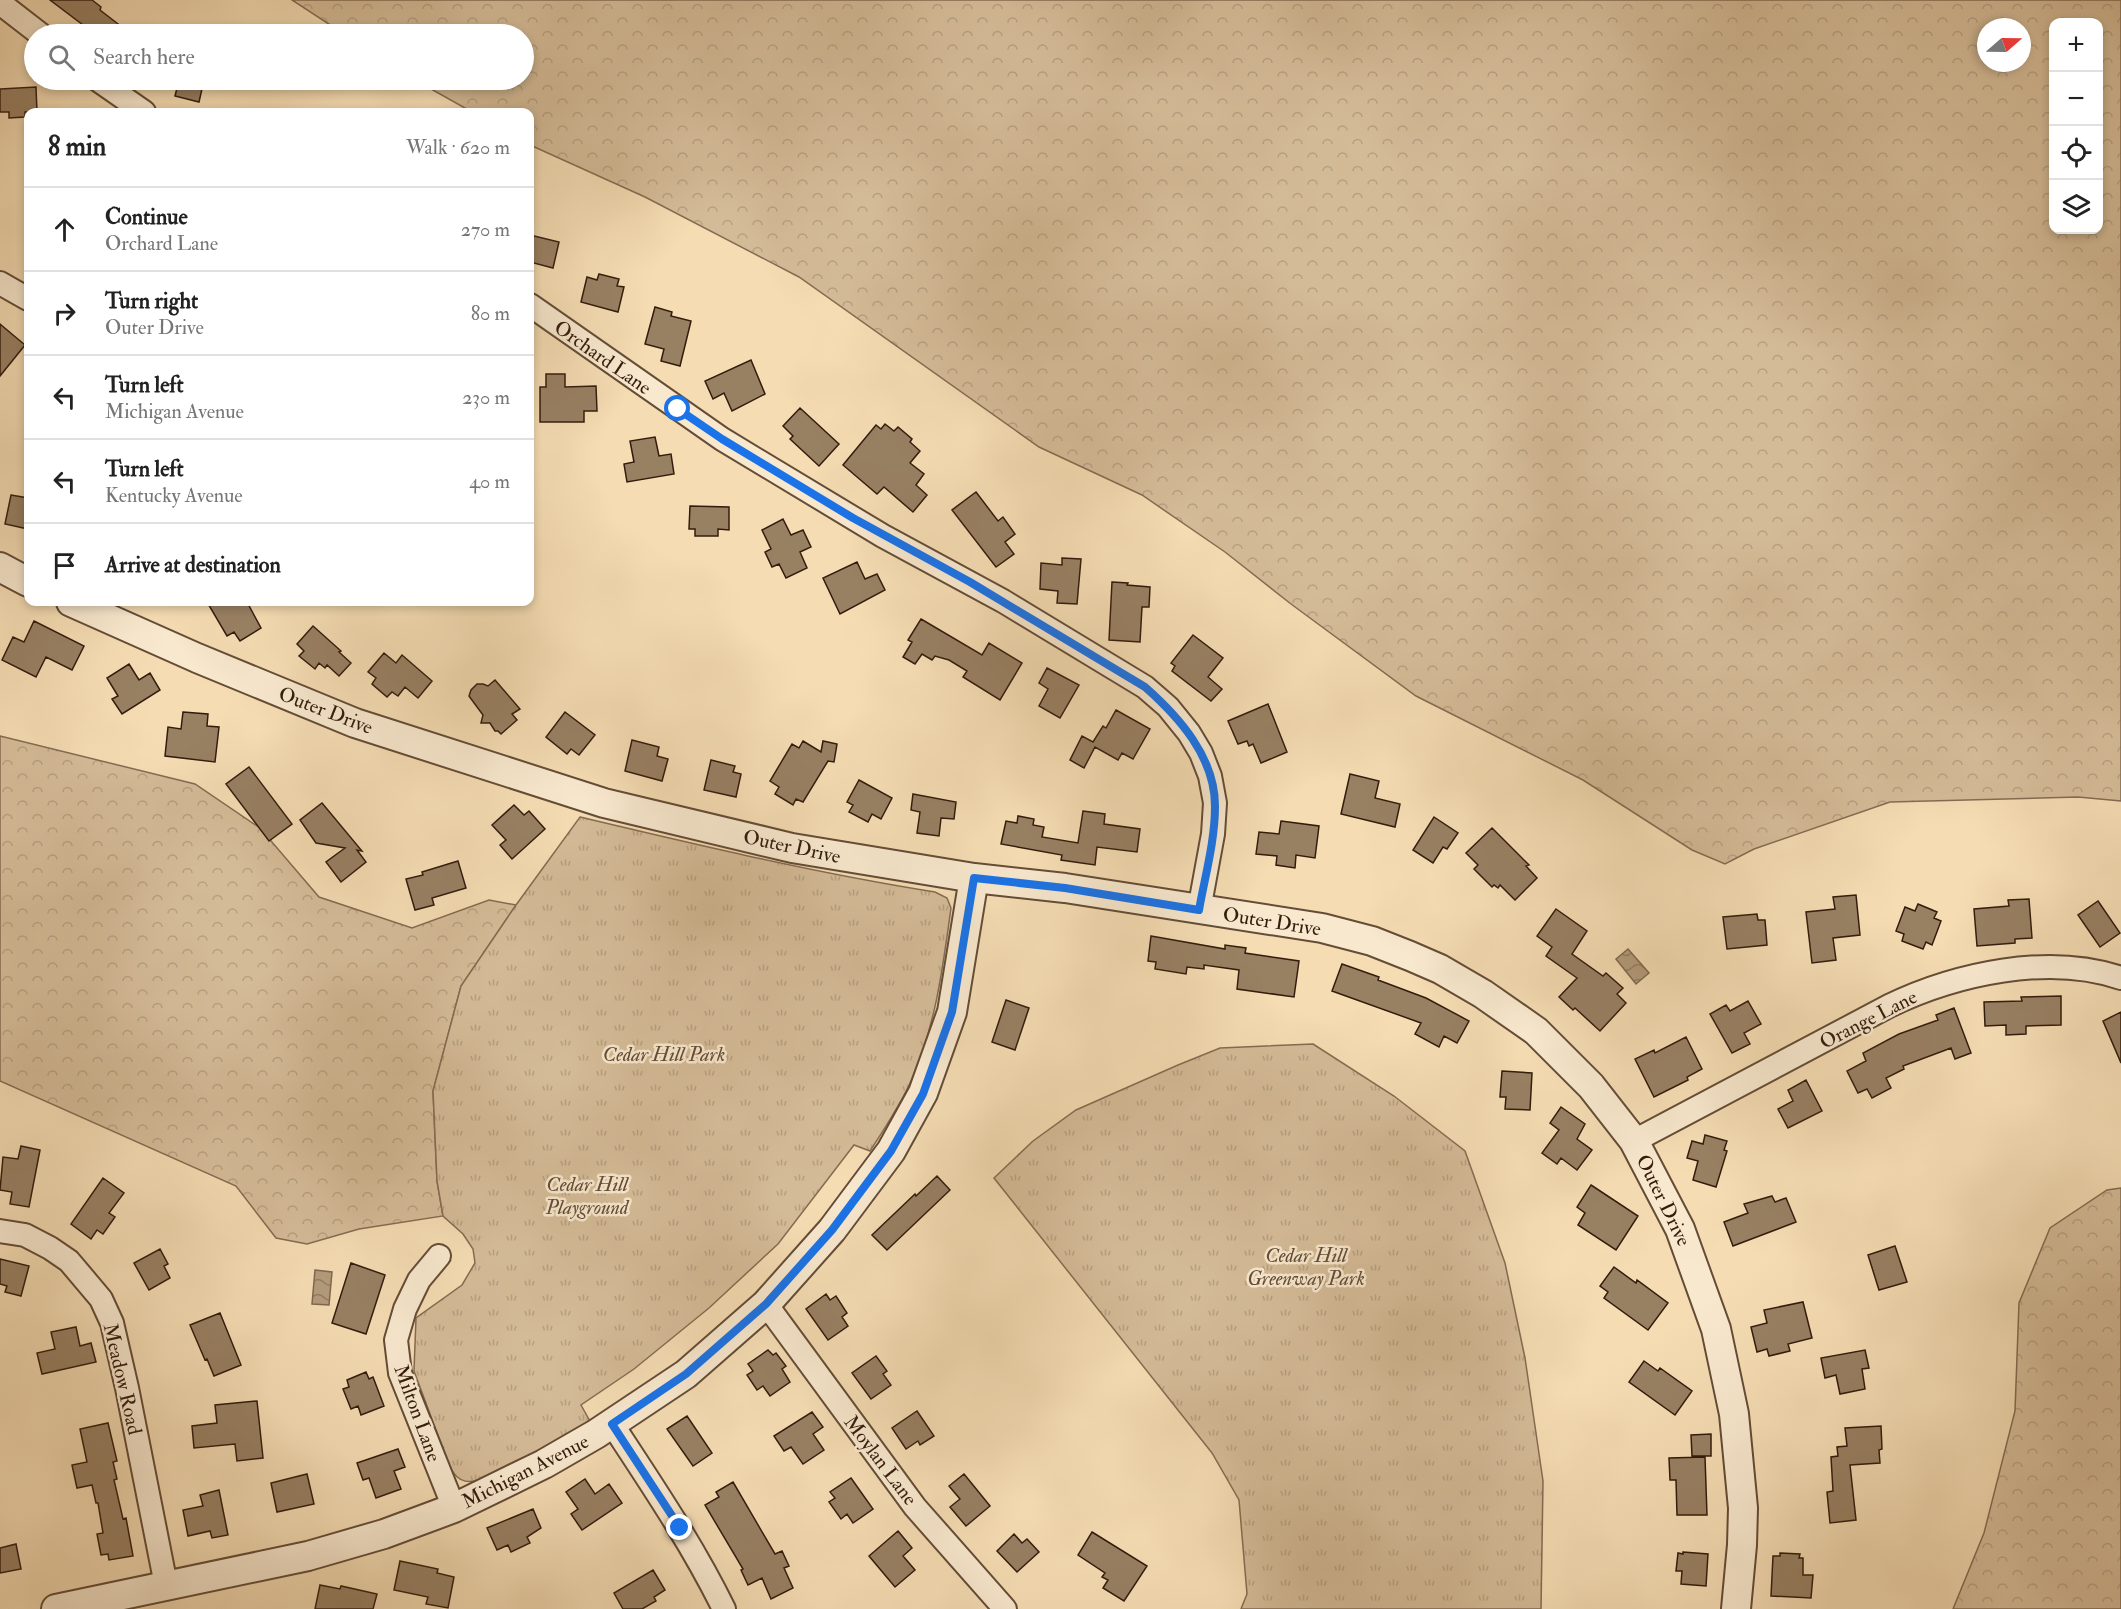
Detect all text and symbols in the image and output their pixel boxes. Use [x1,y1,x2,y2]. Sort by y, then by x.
north arrow [1977,18,2031,72]
map controls [2049,18,2103,234]
button: + [2049,18,2103,72]
search box [24,24,534,90]
icon: search [45,41,78,74]
text: Search here [93,43,195,71]
button: − [2049,72,2103,126]
button: locate [2049,126,2103,180]
text: 8 min [48,131,106,163]
text: Walk · 620 m [406,135,510,160]
button: layers [2049,180,2103,234]
text: Continue [105,203,188,231]
icon: ahead [48,213,81,246]
text: 270 m [461,217,510,242]
text: Orchard Lane [105,231,218,256]
text: Turn right [105,287,198,315]
icon: right [48,297,81,330]
text: 80 m [471,301,510,326]
text: Outer Drive [105,315,204,340]
street label: Orchard Lane [549,315,656,400]
text: Turn left [105,371,184,399]
icon: left [48,381,81,414]
text: 230 m [462,385,510,410]
route start [664,395,690,421]
text: Michigan Avenue [105,399,244,424]
text: Turn left [105,455,184,483]
icon: left [48,465,81,498]
text: 40 m [469,469,510,494]
text: Kentucky Avenue [105,483,243,508]
icon: arrive [48,549,81,582]
text: Arrive at destination [105,551,281,579]
street label: Outer Drive [275,681,376,740]
street label: Outer Drive [741,824,843,869]
street label: Outer Drive [1221,901,1323,942]
street label: Orange Lane [1815,984,1921,1055]
park label: Cedar Hill Park [603,1042,725,1067]
street label: Outer Drive [1631,1150,1696,1250]
park label: Cedar Hill Playground [545,1172,630,1220]
park label: Cedar Hill Greenway Park [1247,1243,1365,1291]
street label: Meadow Road [98,1321,147,1437]
street label: Milton Lane [388,1361,447,1465]
street label: Moylan Lane [839,1410,923,1510]
street label: Michigan Avenue [458,1429,593,1514]
route end [666,1514,692,1540]

